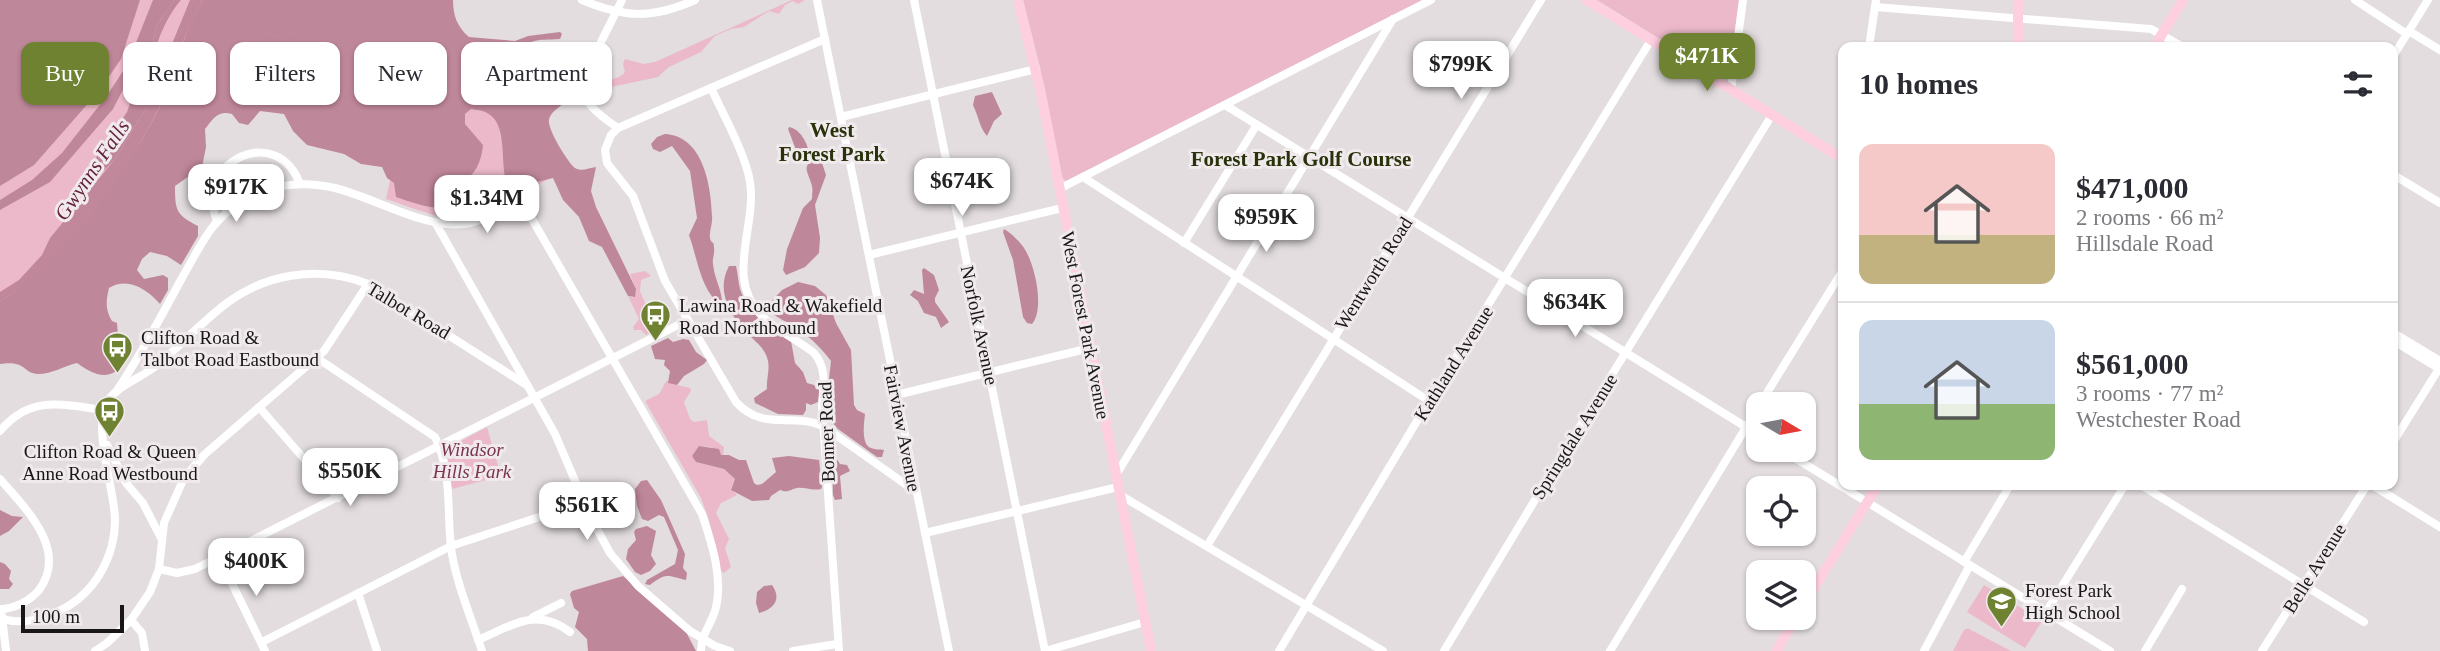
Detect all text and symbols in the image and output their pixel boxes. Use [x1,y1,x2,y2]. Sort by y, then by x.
pin: $471K [1658,34,1756,93]
chip: Buy [21,42,109,105]
chip: Rent [123,42,216,105]
chip: Filters [230,42,340,105]
chip: New [354,42,447,105]
chip: Apartment [461,42,612,105]
pin: $799K [1412,42,1510,101]
text: $471K [1675,43,1739,68]
text: $799K [1429,51,1493,76]
icon: filters [2339,65,2377,103]
text: 10 homes [1859,67,1978,100]
water label: Gwynns Falls [50,115,134,225]
district label: West Forest Park [779,118,885,166]
district label: Forest Park Golf Course [1191,147,1411,171]
pin: $674K [913,158,1011,218]
pin: $917K [187,164,285,224]
text: $674K [930,168,994,193]
text: $471,000 [2076,171,2189,204]
icon: home [1915,172,1999,256]
text: $917K [204,174,268,199]
pin: $1.34M [430,176,544,235]
text: $1.34M [450,185,524,210]
pin: $959K [1217,194,1315,254]
text: $959K [1234,204,1298,229]
text: 2 rooms · 66 m² [2076,205,2223,230]
street label: Wentworth Road [1330,213,1417,333]
street label: West Forest Park Avenue [1057,229,1114,421]
text: Hillsdale Road [2076,231,2213,256]
street label: Norfolk Avenue [957,263,1002,387]
street label: Talbot Road [363,277,454,344]
pin: $634K [1526,280,1624,339]
text: $634K [1543,289,1607,314]
place label: Lawina Road & Wakefield Road Northbound [679,295,883,338]
bus stop icon: Lawina Road & Wakefield Road Northbound [639,299,673,343]
street label: Kathland Avenue [1410,302,1497,424]
place label: Clifton Road & Talbot Road Eastbound [141,327,320,370]
bus stop icon: Clifton Road & Talbot Road Eastbound [101,331,135,375]
text: $561,000 [2076,347,2189,380]
icon: home [1915,348,1999,432]
street label: Fairview Avenue [880,363,925,493]
street label: Springdale Avenue [1527,370,1621,503]
street label: Bonner Road [814,381,839,483]
text: 3 rooms · 77 m² [2076,381,2223,406]
north arrow [1746,392,1816,462]
map controls [1746,392,1816,630]
bus stop icon: Clifton Road & Queen Anne Road Westbound [93,395,127,439]
text: Westchester Road [2076,407,2241,432]
park label: Windsor Hills Park [432,439,512,482]
place label: Clifton Road & Queen Anne Road Westbound [22,441,198,484]
pin: $550K [301,448,399,508]
text: $550K [318,458,382,483]
button: locate [1746,476,1816,546]
pin: $561K [538,482,636,542]
text: $561K [555,492,619,517]
street label: Belle Avenue [2279,520,2350,617]
pin: $400K [207,538,305,598]
text: $400K [224,548,288,573]
button: layers [1746,560,1816,630]
place label: Forest Park High School [2025,580,2121,623]
school or university icon: Forest Park High School [1985,584,2019,628]
scale bar [21,602,124,634]
text: 100 m [32,606,80,627]

